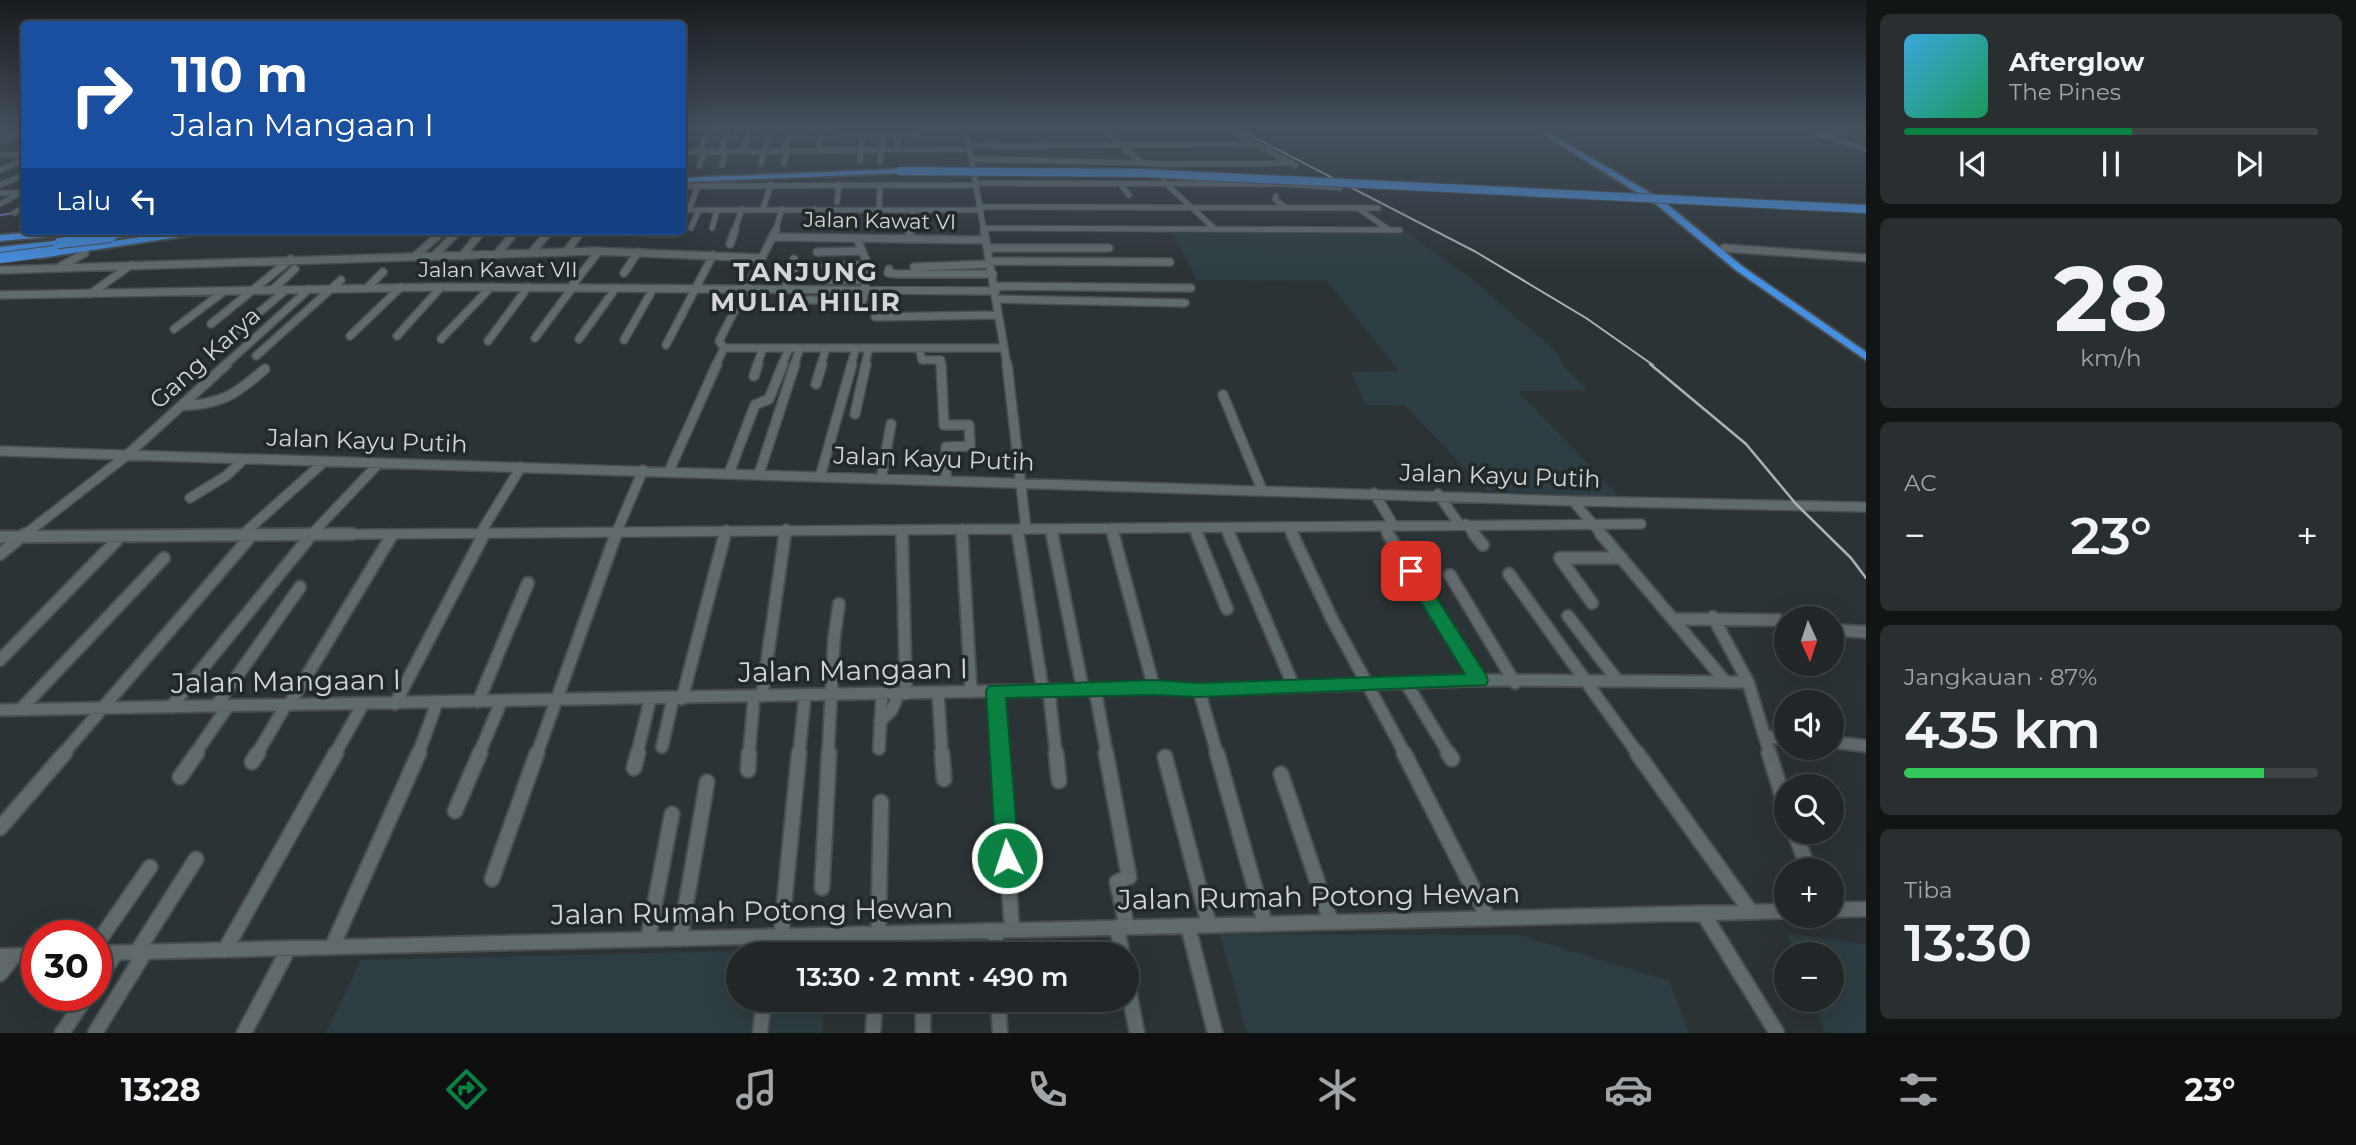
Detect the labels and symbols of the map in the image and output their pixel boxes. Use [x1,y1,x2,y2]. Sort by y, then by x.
street label: Jalan Kawat VI [802,207,957,234]
district label: TANJUNG MULIA HILIR [710,256,902,318]
street label: Jalan Kawat VII [418,257,577,282]
street label: Gang Karya [143,300,266,415]
street label: Jalan Kayu Putih [265,422,468,458]
street label: Jalan Kayu Putih [832,440,1035,476]
street label: Jalan Kayu Putih [1398,457,1601,493]
pin [1381,541,1441,601]
north arrow [1774,606,1844,676]
street label: Jalan Mangaan I [737,651,968,689]
street label: Jalan Mangaan I [170,662,401,700]
position arrow [970,821,1044,895]
street label: Jalan Rumah Potong Hewan [1116,875,1521,917]
street label: Jalan Rumah Potong Hewan [549,890,954,932]
speed limit sign: 30 [21,920,112,1011]

